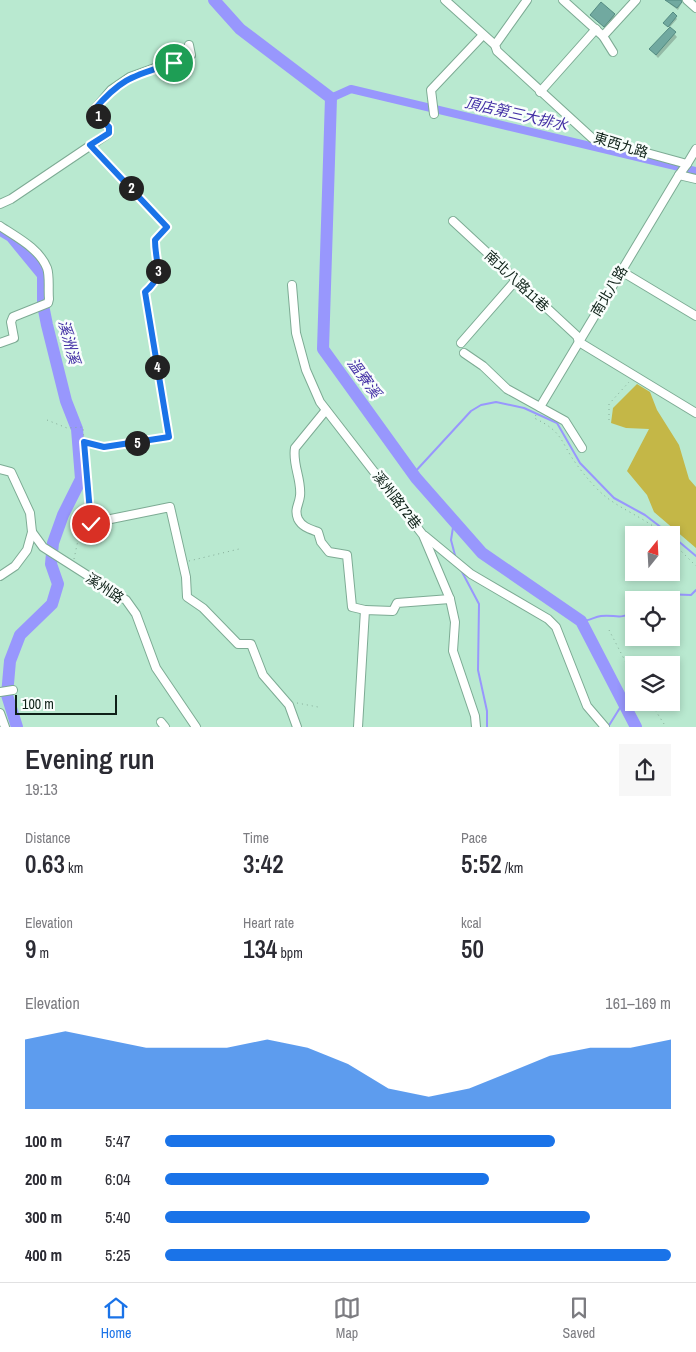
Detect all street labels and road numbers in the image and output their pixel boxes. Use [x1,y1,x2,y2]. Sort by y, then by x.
street label: 東西九路 [592,128,650,162]
street label: 南北八路11巷 [481,246,553,316]
street label: 南北八路 [587,262,631,320]
street label: 溪州路72巷 [369,467,425,533]
street label: 溪州路 [83,569,127,607]

